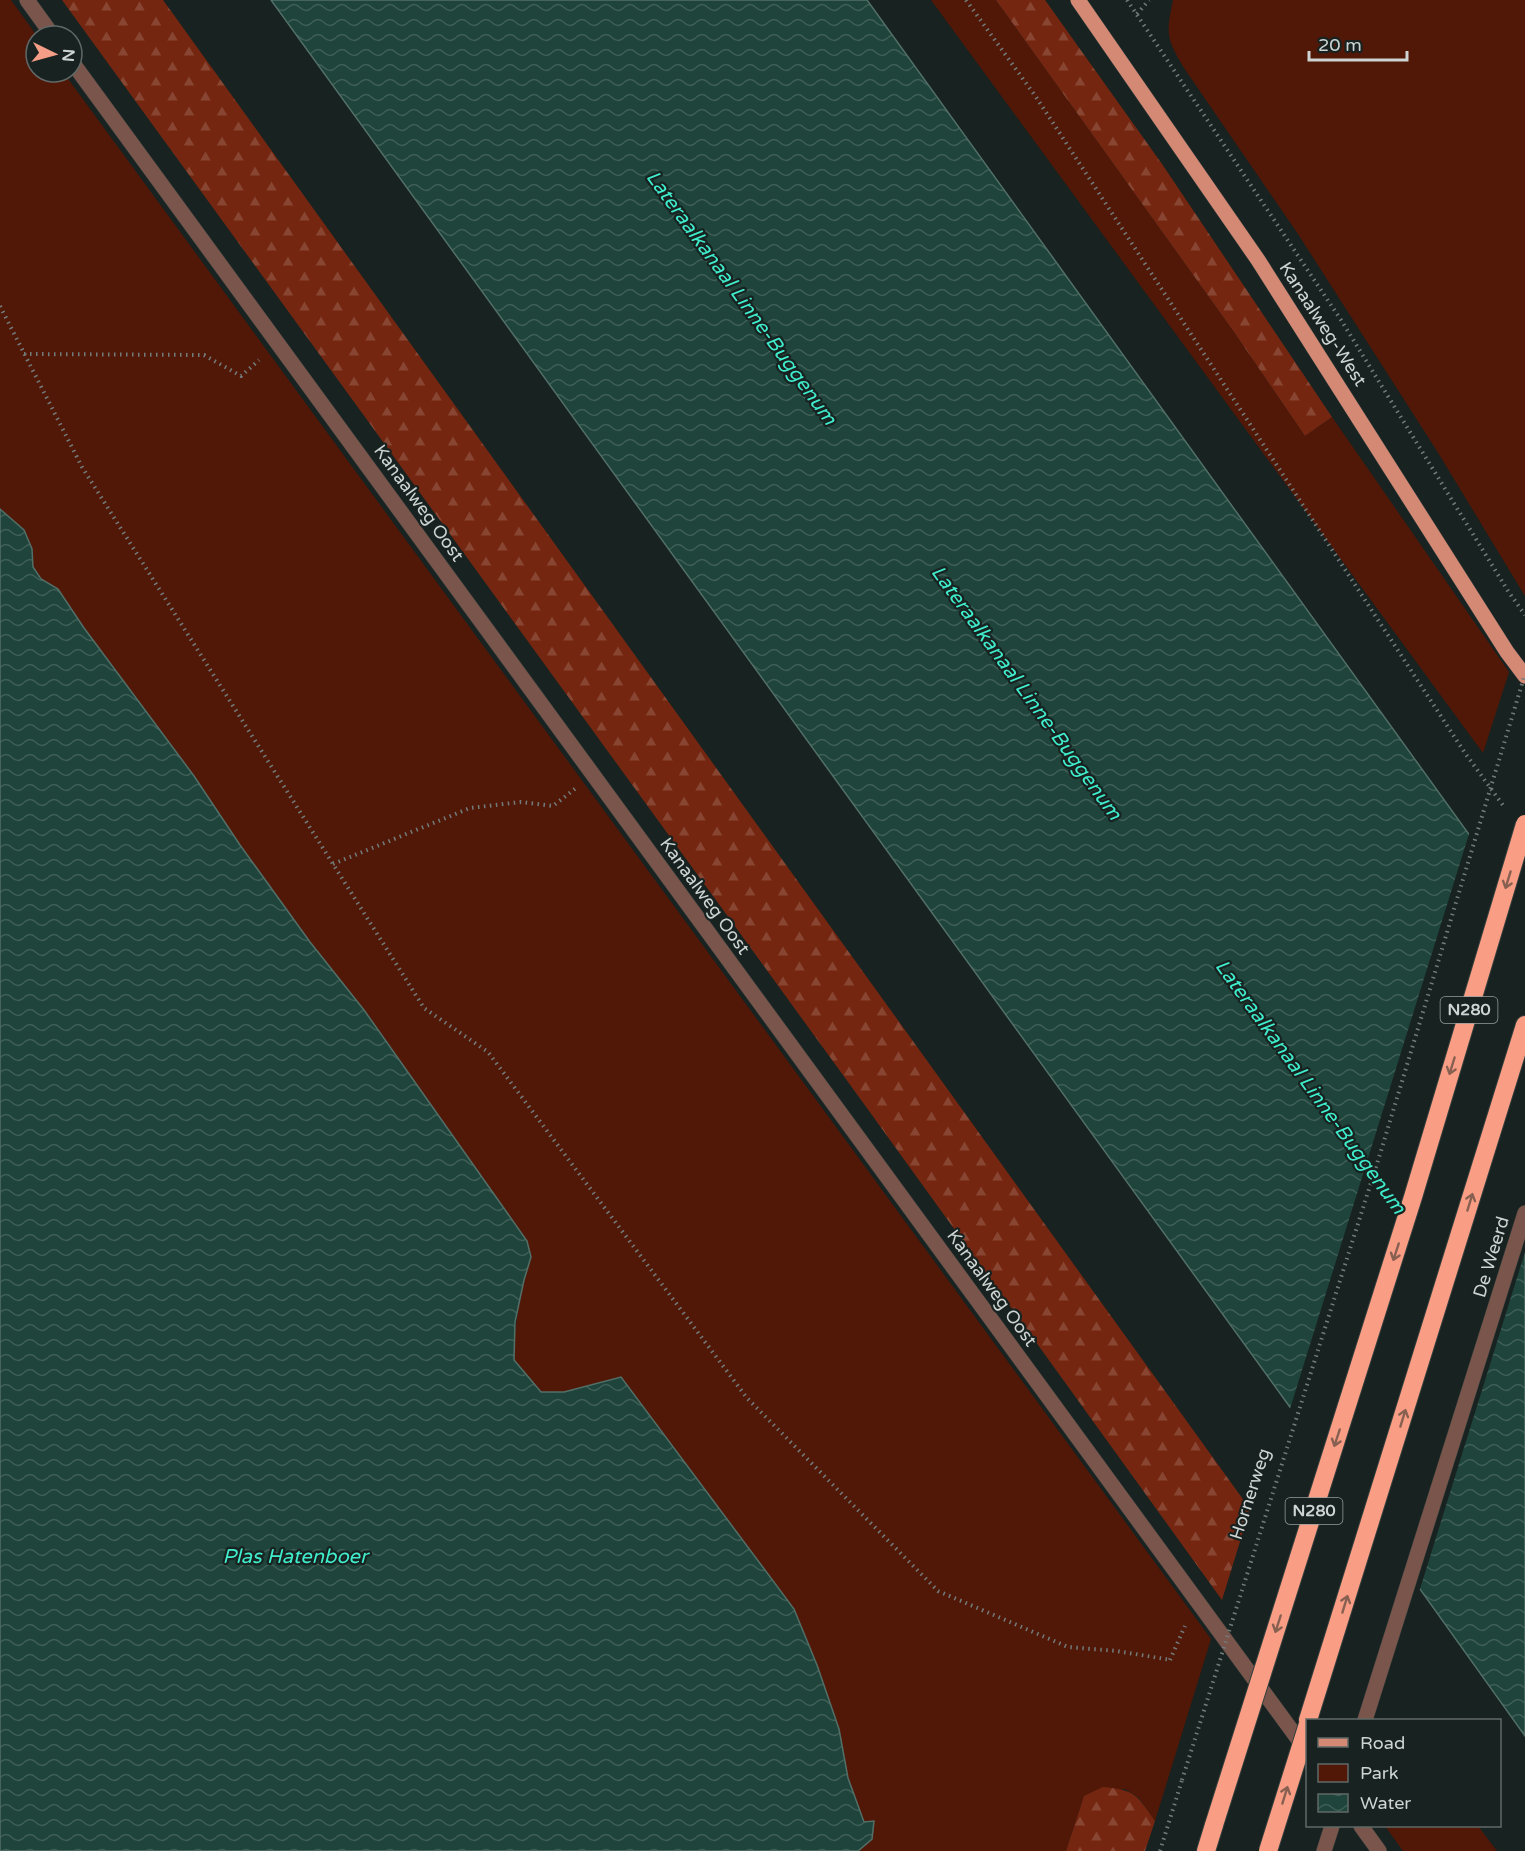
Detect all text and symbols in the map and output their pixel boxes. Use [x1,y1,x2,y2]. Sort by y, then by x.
north arrow [24,24,84,84]
scale bar [1309,24,1406,62]
text: 20 m [1318,34,1362,56]
text: N [57,48,78,62]
water label: Lateraalkanaal Linne-Buggenum [641,166,842,430]
street label: Kanaalweg-West [1275,258,1371,390]
street label: Kanaalweg Oost [369,440,469,566]
water label: Lateraalkanaal Linne-Buggenum [926,561,1127,825]
street label: Kanaalweg Oost [655,833,755,959]
one-way arrow [1502,870,1513,889]
water label: Lateraalkanaal Linne-Buggenum [1210,955,1411,1219]
road number: N280 [1440,997,1498,1023]
one-way arrow [1446,1056,1457,1075]
one-way arrow [1465,1193,1476,1212]
street label: De Weerd [1468,1214,1514,1300]
street label: Kanaalweg Oost [942,1225,1042,1351]
one-way arrow [1389,1242,1400,1261]
one-way arrow [1398,1409,1409,1428]
one-way arrow [1331,1428,1342,1447]
street label: Hornerweg [1225,1445,1275,1543]
road number: N280 [1286,1498,1342,1524]
water label: Plas Hatenboer [222,1545,370,1569]
one-way arrow [1340,1595,1351,1614]
one-way arrow [1272,1614,1283,1633]
legend [1306,1719,1501,1827]
text: Road [1360,1732,1405,1754]
text: Park [1360,1762,1399,1784]
one-way arrow [1280,1786,1291,1805]
text: Water [1360,1792,1411,1814]

